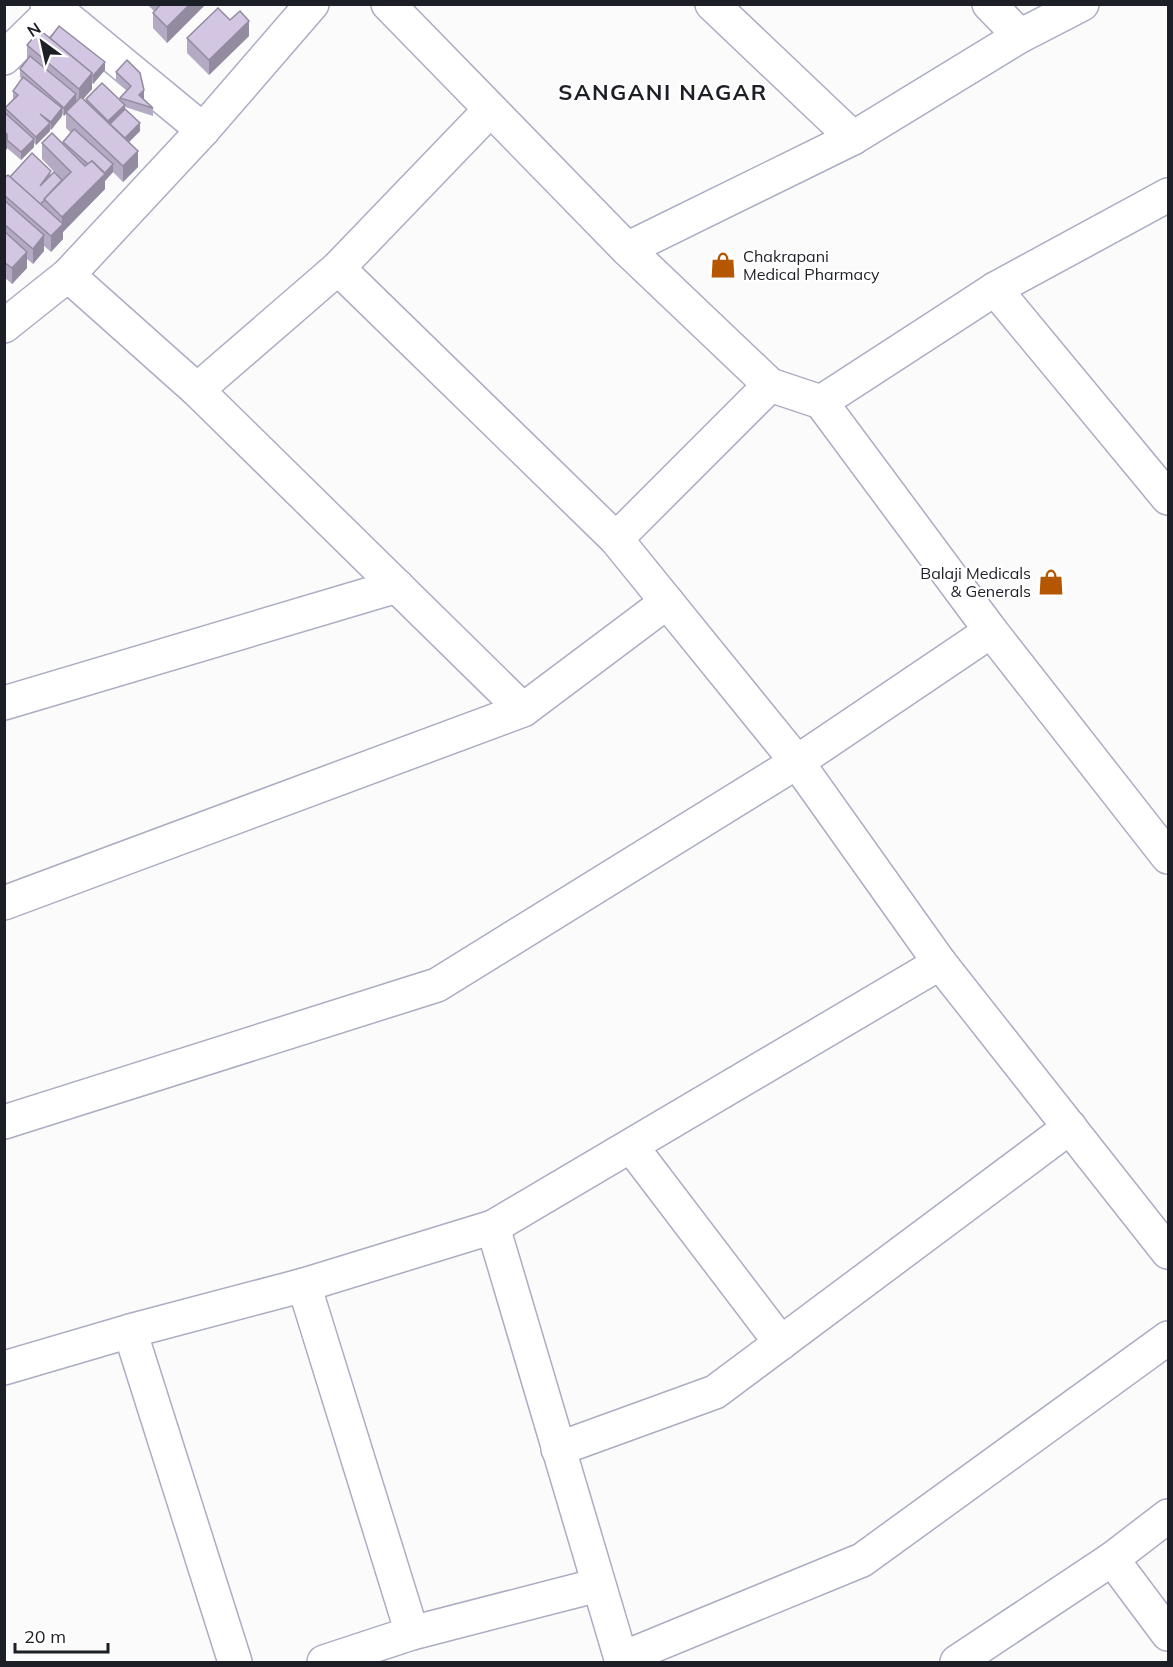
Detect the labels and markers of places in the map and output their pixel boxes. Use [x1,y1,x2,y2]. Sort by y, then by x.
place label: Chakrapani Medical Pharmacy [743,246,880,284]
shop icon: Chakrapani Medical Pharmacy [708,250,738,280]
place label: Balaji Medicals & Generals [920,563,1031,601]
shop icon: Balaji Medicals & Generals [1036,567,1066,597]

